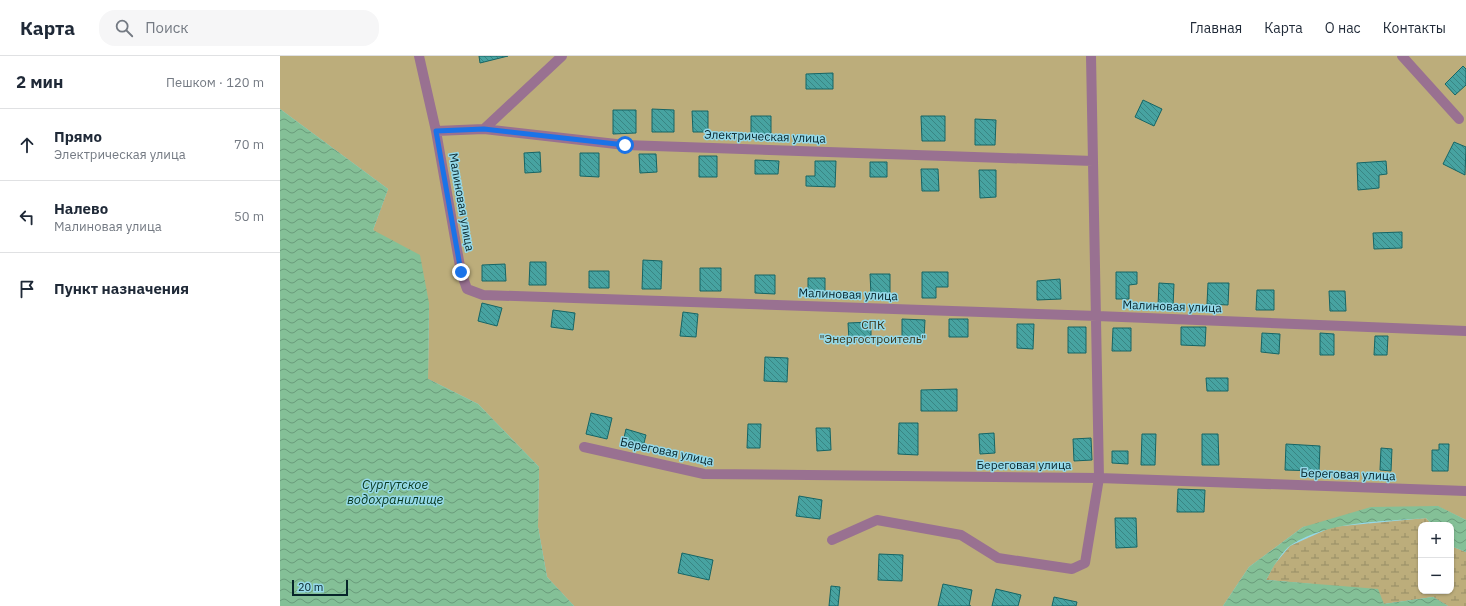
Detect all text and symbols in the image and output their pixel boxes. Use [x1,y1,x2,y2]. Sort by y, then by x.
search box [99,10,379,46]
text: Карта [20,16,75,40]
icon: search [113,17,135,39]
text: Поиск [145,18,189,37]
text: Главная [1190,19,1242,37]
text: Карта [1264,19,1303,37]
text: О нас [1325,19,1361,37]
text: Контакты [1383,19,1446,37]
text: 2 мин [16,71,63,93]
text: Пешком · 120 m [166,74,264,91]
street label: Электрическая улица [704,126,827,146]
text: Прямо [54,127,102,146]
icon: ahead [16,134,38,156]
text: 70 m [234,136,264,153]
route start [616,136,634,154]
text: Электрическая улица [54,146,186,163]
street label: Малиновая улица [446,152,478,253]
text: Налево [54,199,108,218]
icon: left [16,206,38,228]
text: 50 m [234,208,264,225]
text: Малиновая улица [54,218,162,235]
route end [452,263,470,281]
icon: arrive [16,278,38,300]
text: Пункт назначения [54,279,189,298]
street label: Малиновая улица [798,285,899,303]
street label: Малиновая улица [1122,297,1223,315]
park label: СПК "Энергостроитель" [820,317,926,346]
street label: Береговая улица [619,434,716,468]
street label: Береговая улица [976,457,1072,472]
street label: Береговая улица [1300,465,1396,483]
water label: Сургутское водохранилище [347,476,443,508]
map controls [1418,522,1454,594]
button: + [1418,522,1454,558]
button: − [1418,558,1454,594]
scale bar [292,578,348,597]
text: 20 m [298,580,323,594]

